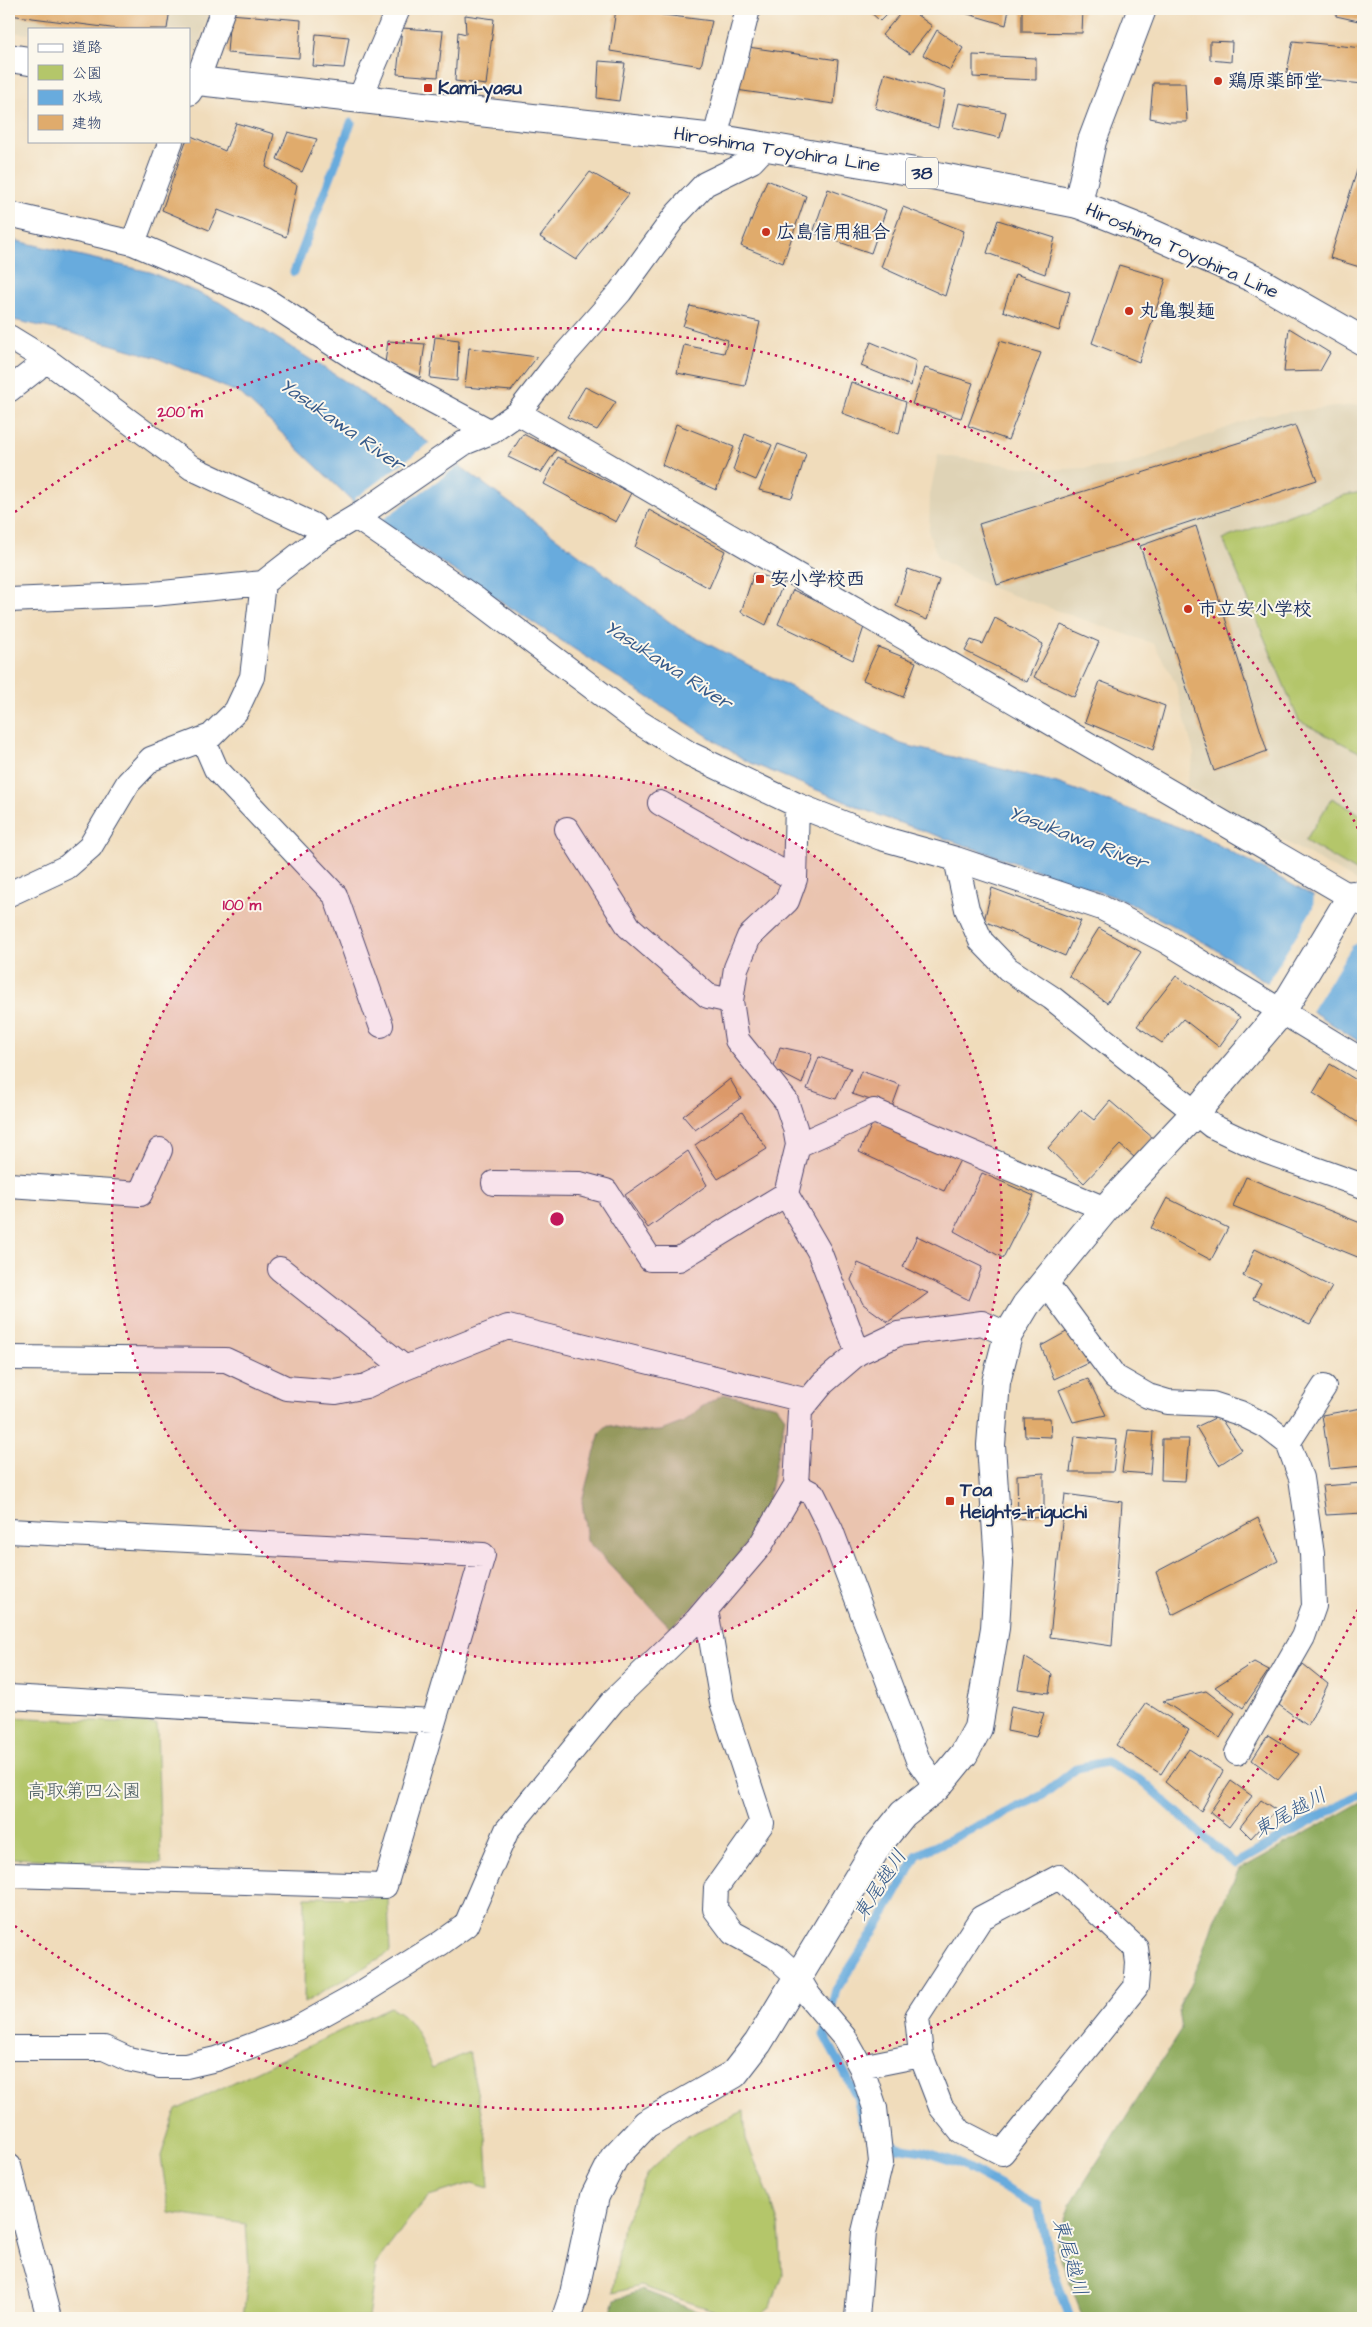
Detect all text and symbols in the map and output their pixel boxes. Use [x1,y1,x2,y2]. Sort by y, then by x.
legend [28,28,190,142]
text: 道路 [72,37,102,58]
text: 公園 [72,63,102,84]
place label: 鶏原薬師堂 [1228,68,1323,95]
place label: Kami-yasu [438,75,522,103]
marker: 鶏原薬師堂 [1212,75,1224,87]
marker: Kami-yasu [422,82,434,94]
text: 水域 [72,87,102,108]
text: 建物 [72,113,102,134]
street label: Hiroshima Toyohira Line [672,120,882,181]
road number: 38 [906,158,938,188]
street label: Hiroshima Toyohira Line [1081,196,1283,307]
place label: 広島信用組合 [776,219,890,246]
marker: 広島信用組合 [760,226,772,238]
place label: 丸亀製麺 [1139,298,1215,325]
marker: 丸亀製麺 [1123,305,1135,317]
water label: Yasukawa River [274,371,412,480]
text: 200 m [156,402,203,423]
place label: 安小学校西 [770,566,865,593]
marker: 安小学校西 [754,573,766,585]
place label: 市立安小学校 [1198,596,1312,623]
marker: 市立安小学校 [1182,603,1194,615]
water label: Yasukawa River [599,613,739,718]
water label: Yasukawa River [1004,799,1154,878]
text: 100 m [223,895,262,916]
centre of rings [548,1210,566,1228]
place label: Toa Heights-iriguchi [959,1477,1087,1527]
marker: Toa Heights-iriguchi [944,1495,956,1507]
park label: 高取第四公園 [27,1778,141,1805]
water label: 東尾越川 [1248,1781,1332,1845]
water label: 東尾越川 [846,1844,914,1926]
water label: 東尾越川 [1046,2215,1094,2299]

